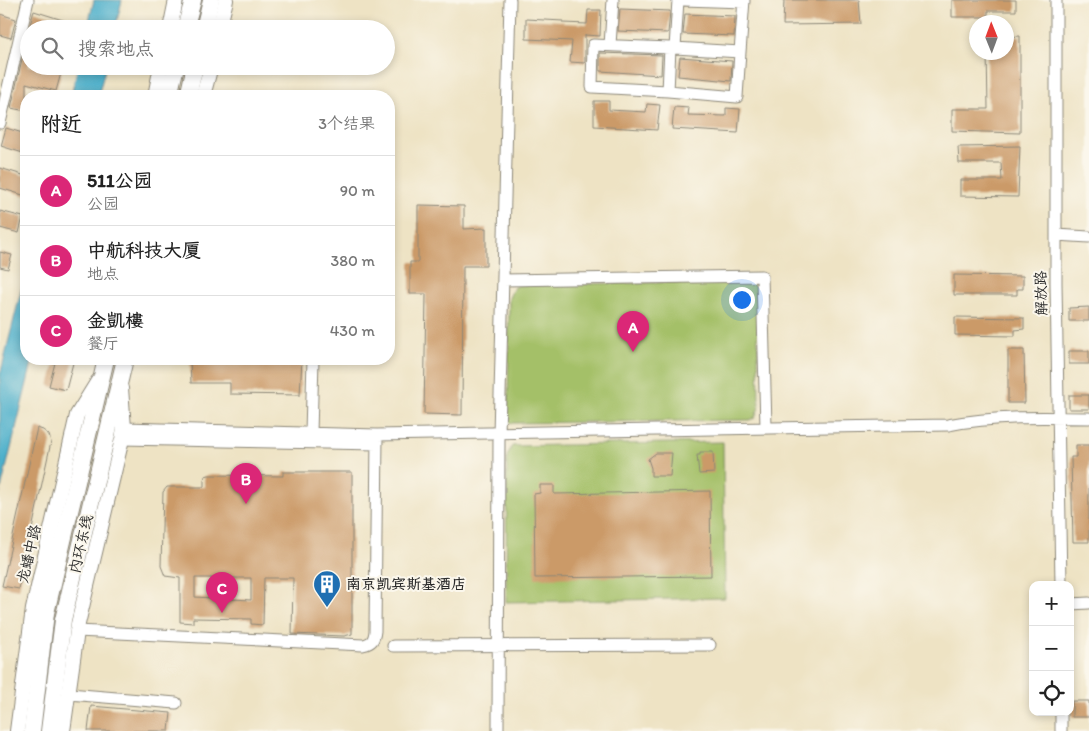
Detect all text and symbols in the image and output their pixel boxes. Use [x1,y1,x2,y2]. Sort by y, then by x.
north arrow [969,15,1014,60]
search box [20,20,395,75]
icon: search [38,34,66,62]
text: 搜索地点 [78,37,154,60]
text: 附近 [40,111,82,136]
text: 3个结果 [318,114,375,133]
text: 511公园 [87,169,153,192]
text: A [51,181,61,200]
text: 90 m [340,181,375,200]
text: 公园 [87,194,119,213]
text: 中航科技大厦 [87,239,201,262]
text: B [51,251,61,270]
text: 380 m [331,251,375,270]
text: 地点 [87,264,119,283]
street label: 解放路 [1032,270,1050,316]
your location [729,287,755,313]
text: 金凱樓 [87,309,144,332]
pin: A [617,311,649,352]
text: C [51,321,61,340]
text: 430 m [330,321,375,340]
text: 餐厅 [87,334,119,353]
pin: B [230,463,262,504]
street label: 内环东线 [65,513,97,575]
street label: 龙蟠中路 [13,523,45,585]
building icon: 南京凯宾斯基酒店 [312,569,342,608]
pin: C [206,572,238,613]
place label: 南京凯宾斯基酒店 [346,575,466,593]
map controls [1029,581,1074,716]
button: + [1029,581,1074,626]
button: − [1029,626,1074,671]
button: locate [1029,671,1074,716]

